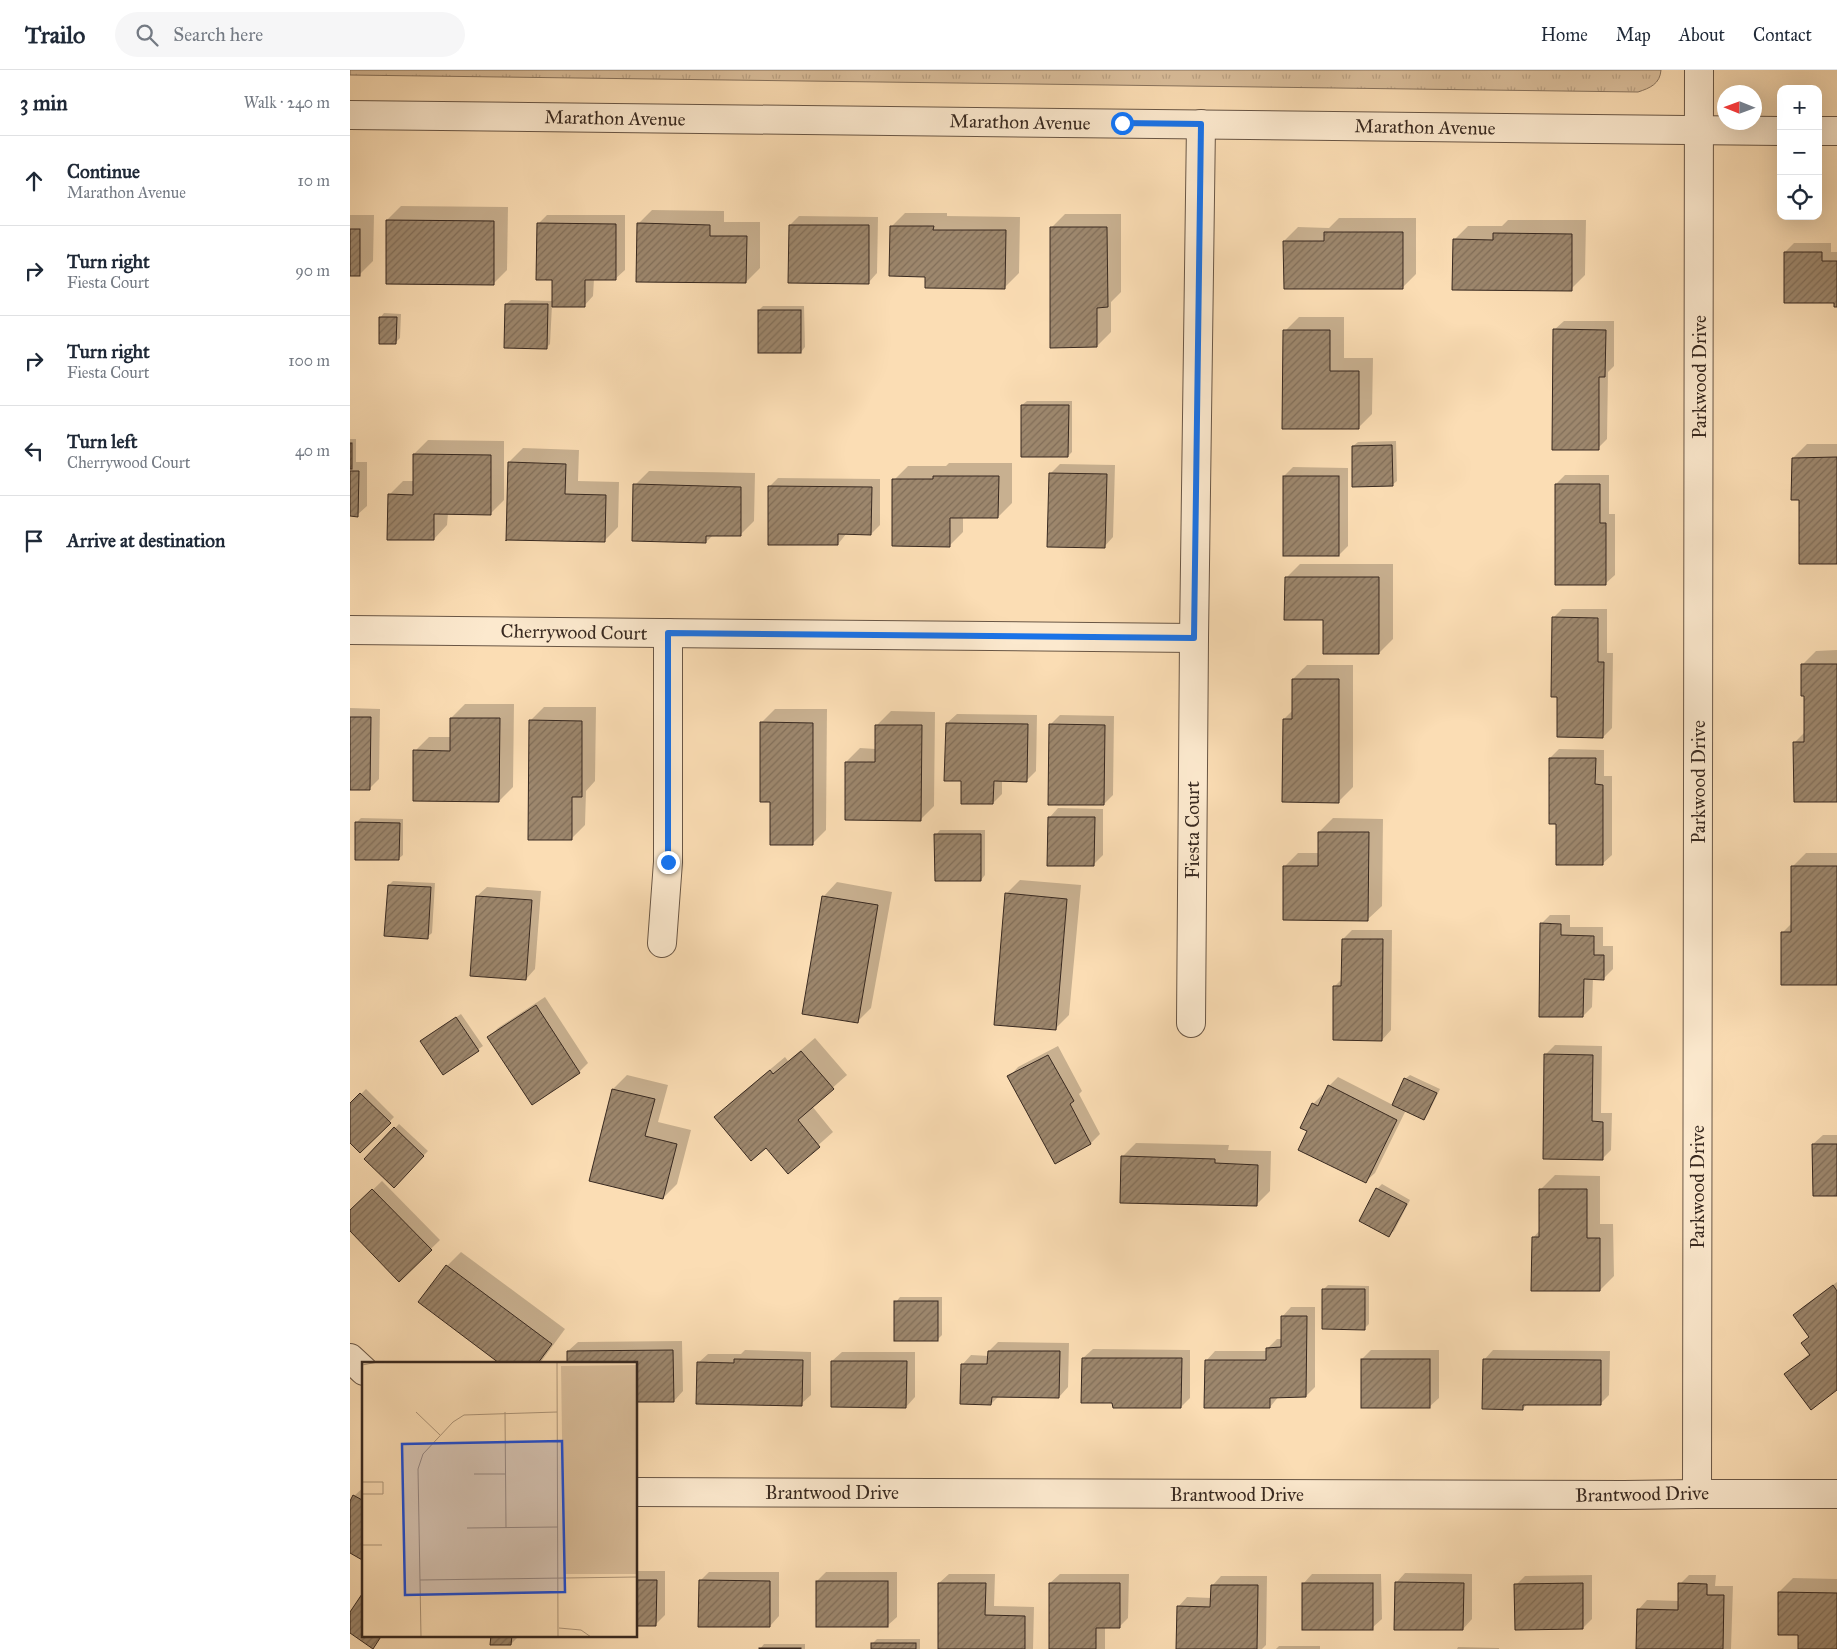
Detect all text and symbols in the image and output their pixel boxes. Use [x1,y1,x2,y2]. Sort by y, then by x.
search box [115,12,465,57]
text: Trailo [25,20,85,50]
icon: search [133,21,161,49]
text: Search here [173,23,263,46]
text: Home [1541,24,1588,46]
text: Map [1616,24,1651,46]
text: About [1679,24,1725,46]
text: Contact [1753,24,1812,46]
north arrow [1717,85,1762,130]
map controls [1777,85,1822,220]
button: + [1777,85,1822,130]
text: 3 min [20,90,68,116]
text: Walk · 240 m [244,93,330,112]
street label: Marathon Avenue [544,105,686,131]
street label: Marathon Avenue [949,109,1091,135]
route start [1111,112,1134,135]
street label: Marathon Avenue [1354,114,1496,140]
button: − [1777,130,1822,175]
text: Continue [67,160,140,183]
icon: ahead [20,167,48,195]
text: 10 m [298,171,330,190]
button: locate [1777,175,1822,220]
text: Marathon Avenue [67,183,186,202]
text: Turn right [67,250,150,273]
icon: right [20,257,48,285]
text: 90 m [295,261,330,280]
text: Fiesta Court [67,273,149,292]
street label: Parkwood Drive [1688,315,1711,439]
text: Turn right [67,340,150,363]
icon: right [20,347,48,375]
text: 100 m [288,351,330,370]
text: Fiesta Court [67,363,149,382]
text: Turn left [67,430,137,453]
icon: left [20,437,48,465]
text: 40 m [295,441,330,460]
text: Cherrywood Court [67,453,190,472]
icon: arrive [20,527,48,555]
text: Arrive at destination [67,529,225,552]
street label: Cherrywood Court [501,619,648,645]
street label: Parkwood Drive [1687,720,1710,844]
street label: Fiesta Court [1181,781,1204,879]
route end [657,851,680,874]
street label: Parkwood Drive [1686,1125,1709,1249]
inset map [362,1362,638,1636]
street label: Brantwood Drive [765,1481,899,1504]
street label: Brantwood Drive [1575,1481,1709,1507]
street label: Brantwood Drive [1170,1483,1304,1506]

